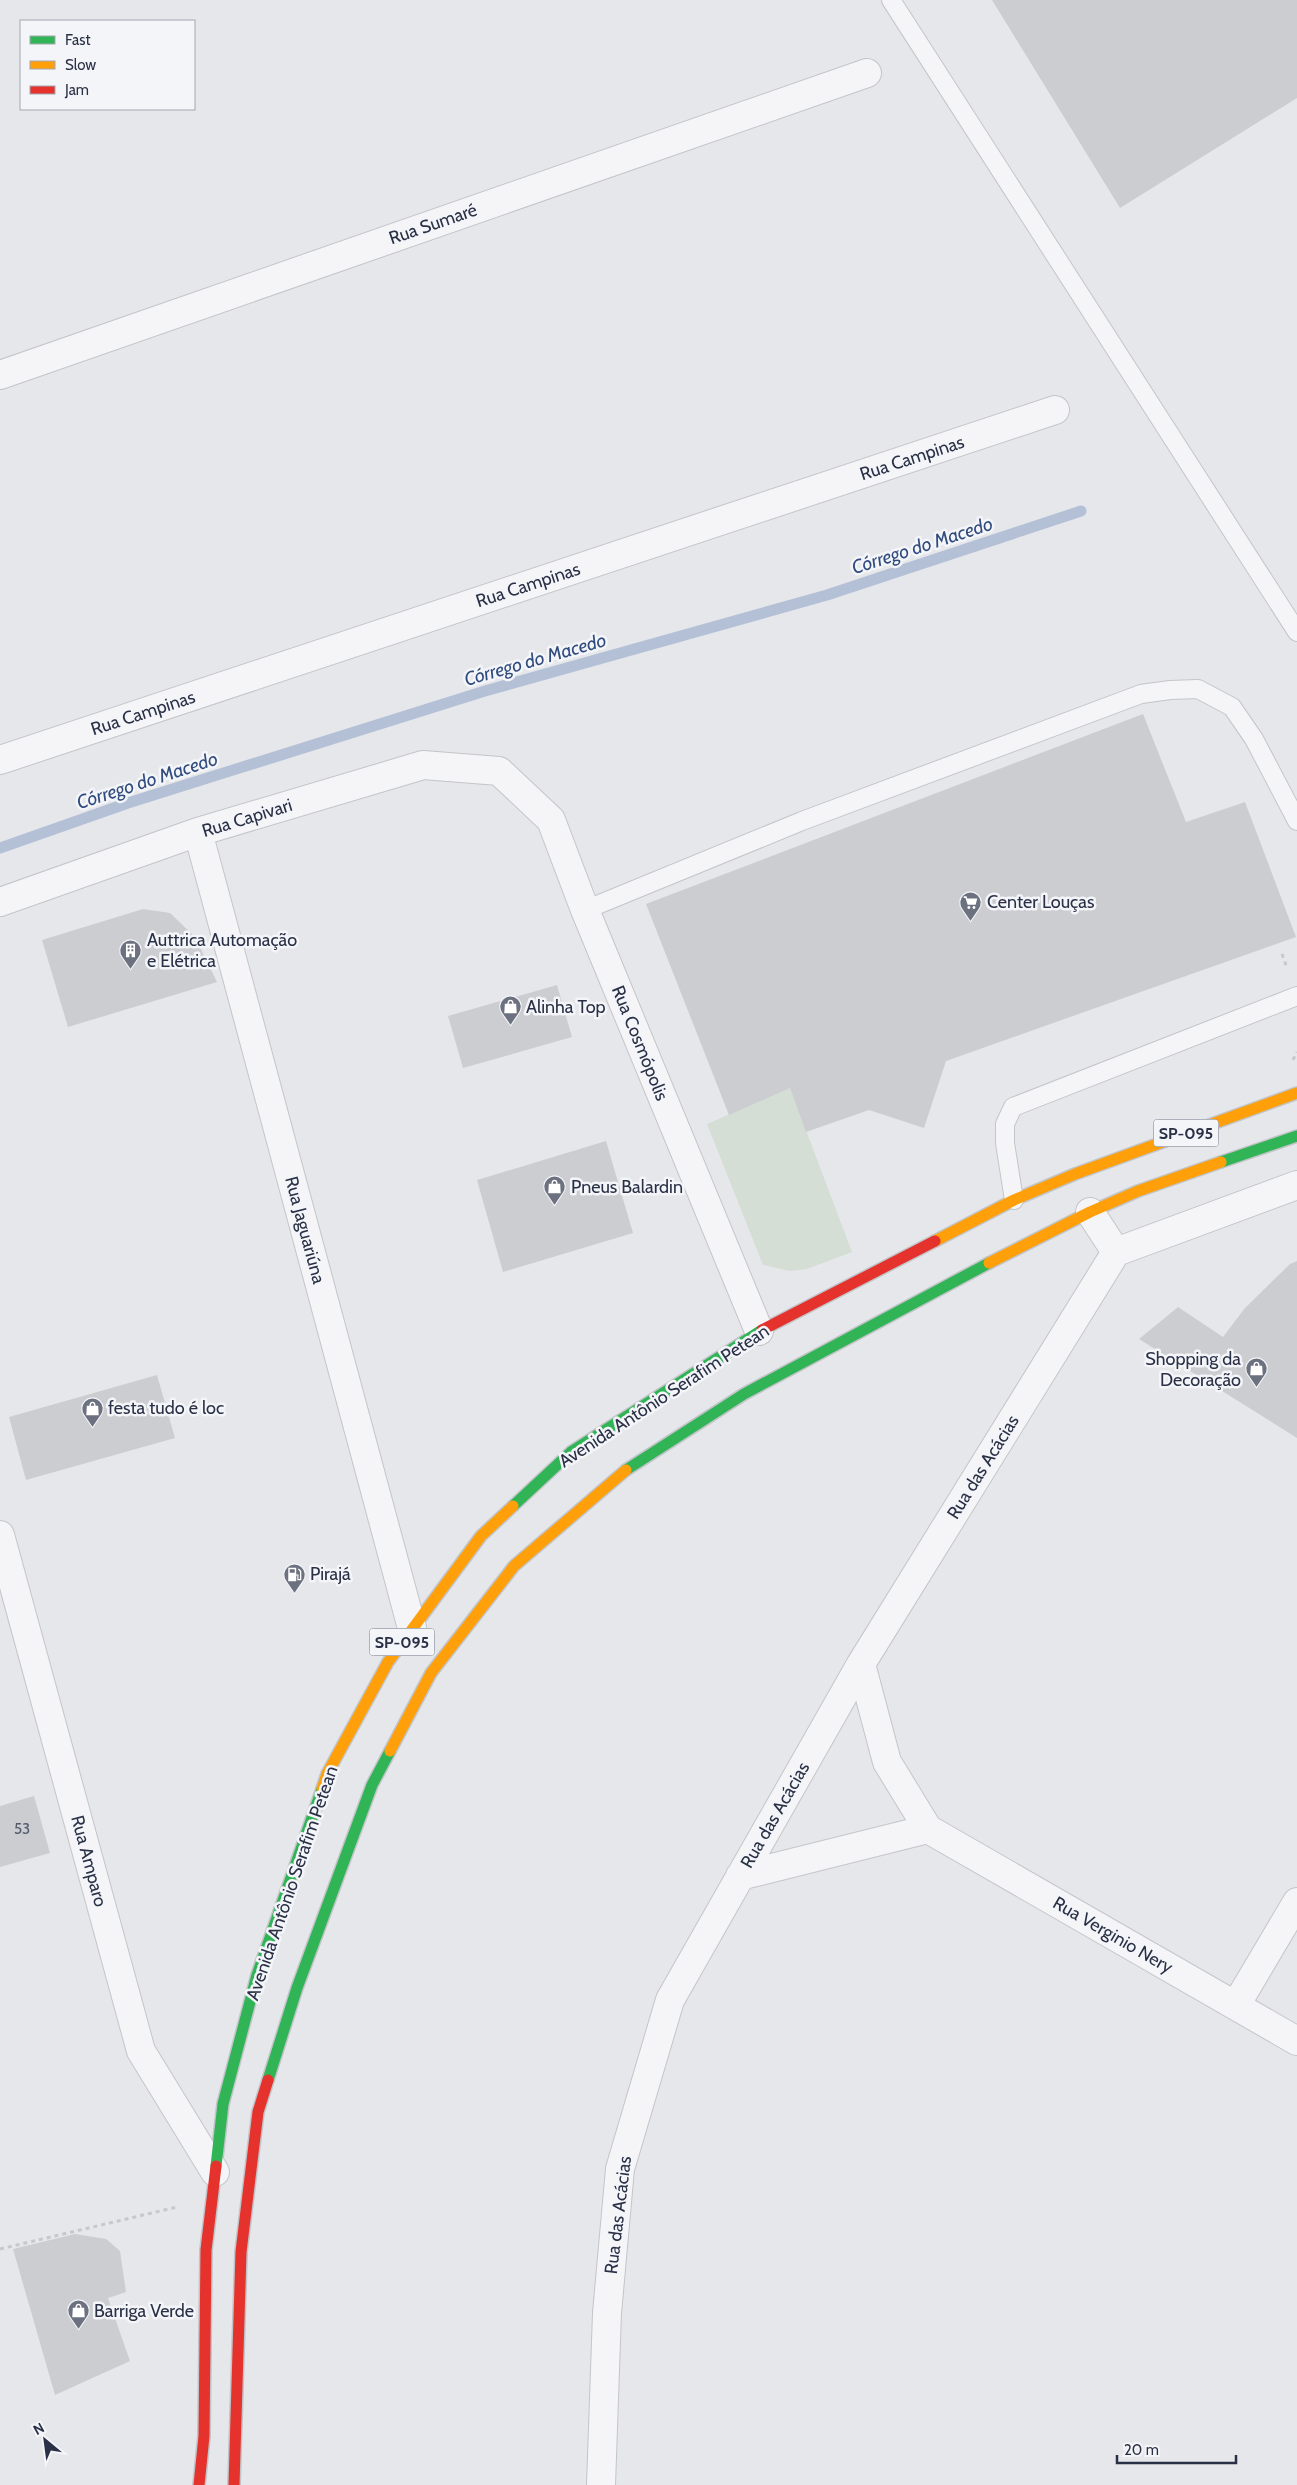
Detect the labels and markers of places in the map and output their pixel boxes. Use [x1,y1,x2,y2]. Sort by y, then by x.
supermarket icon: Center Louças [959,890,983,921]
place label: Center Louças [987,891,1094,913]
place label: Auttrica Automação e Elétrica [147,929,297,972]
building icon: Auttrica Automação e Elétrica [119,938,143,969]
shop icon: Alinha Top [498,995,522,1026]
place label: Alinha Top [526,996,606,1018]
shop icon: Pneus Balardin [543,1175,567,1206]
place label: Pneus Balardin [571,1176,683,1198]
place label: Shopping da Decoração [1145,1348,1241,1391]
shop icon: Shopping da Decoração [1245,1357,1269,1388]
shop icon: festa tudo é loc [80,1396,104,1427]
place label: festa tudo é loc [108,1397,224,1419]
fuel station icon: Pirajá [282,1562,306,1593]
place label: Pirajá [310,1563,351,1585]
shop icon: Barriga Verde [66,2299,90,2330]
place label: Barriga Verde [94,2300,194,2322]

